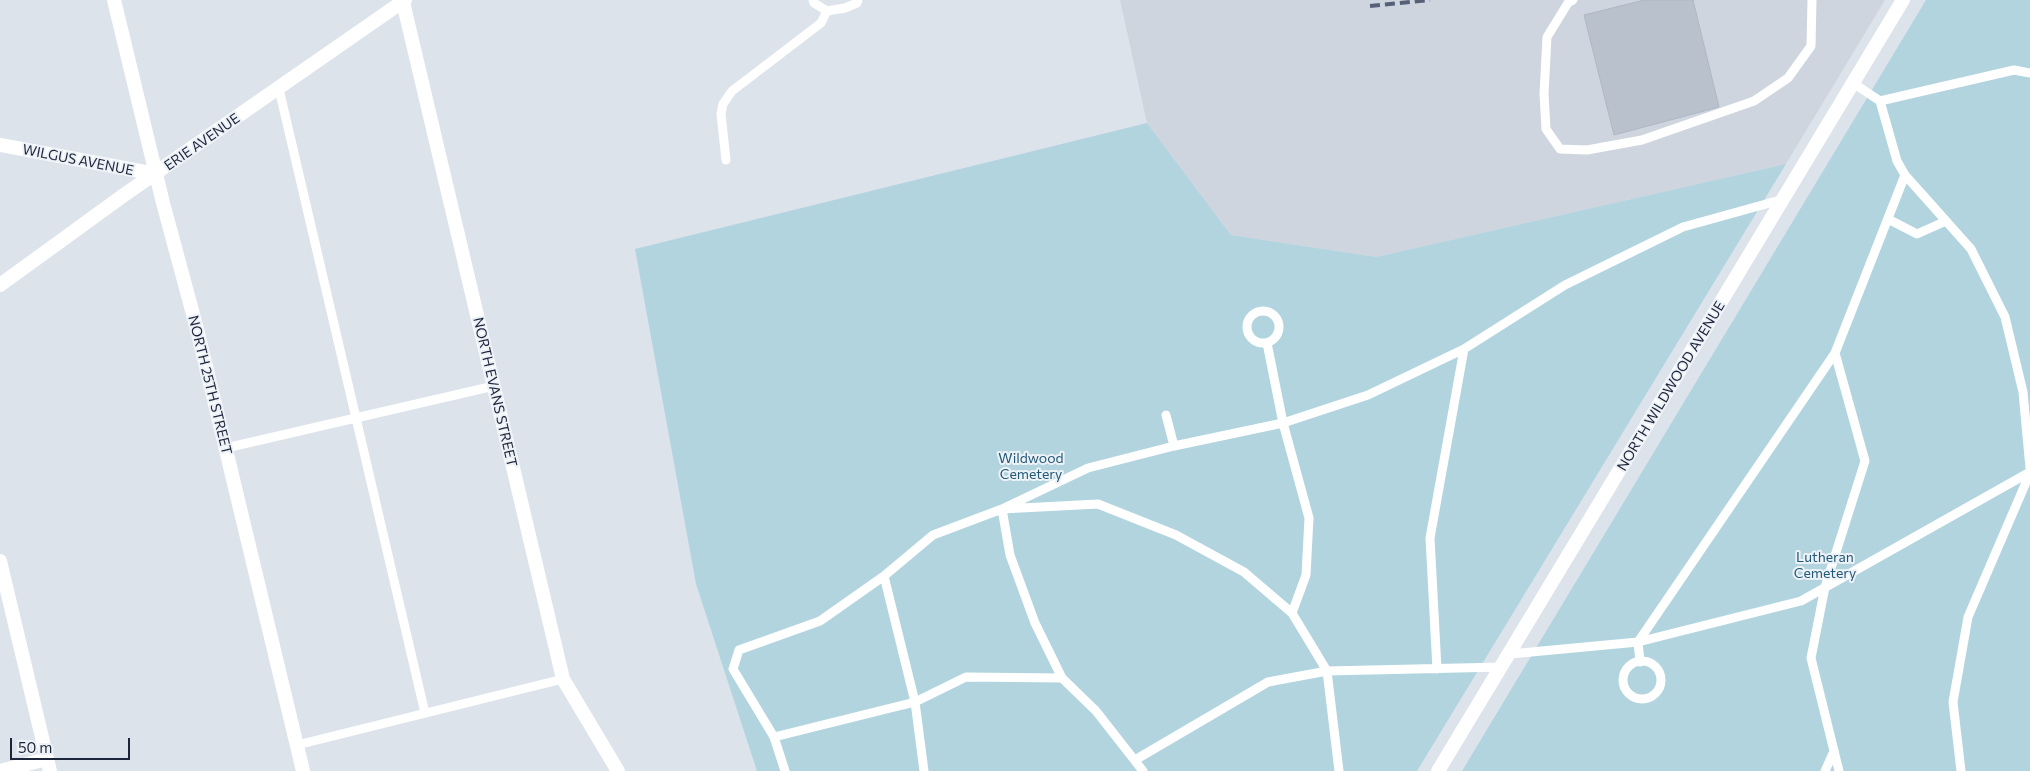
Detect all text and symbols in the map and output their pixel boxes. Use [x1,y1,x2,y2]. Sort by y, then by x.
street label: ERIE AVENUE [161,110,243,174]
street label: WILGUS AVENUE [21,141,135,179]
street label: NORTH WILDWOOD AVENUE [1614,298,1728,474]
street label: NORTH 25TH STREET [185,314,235,456]
street label: NORTH EVANS STREET [470,315,520,469]
park label: Wildwood Cemetery [998,450,1064,482]
park label: Lutheran Cemetery [1794,549,1856,582]
scale bar [12,728,132,760]
text: 50 m [18,738,52,756]

